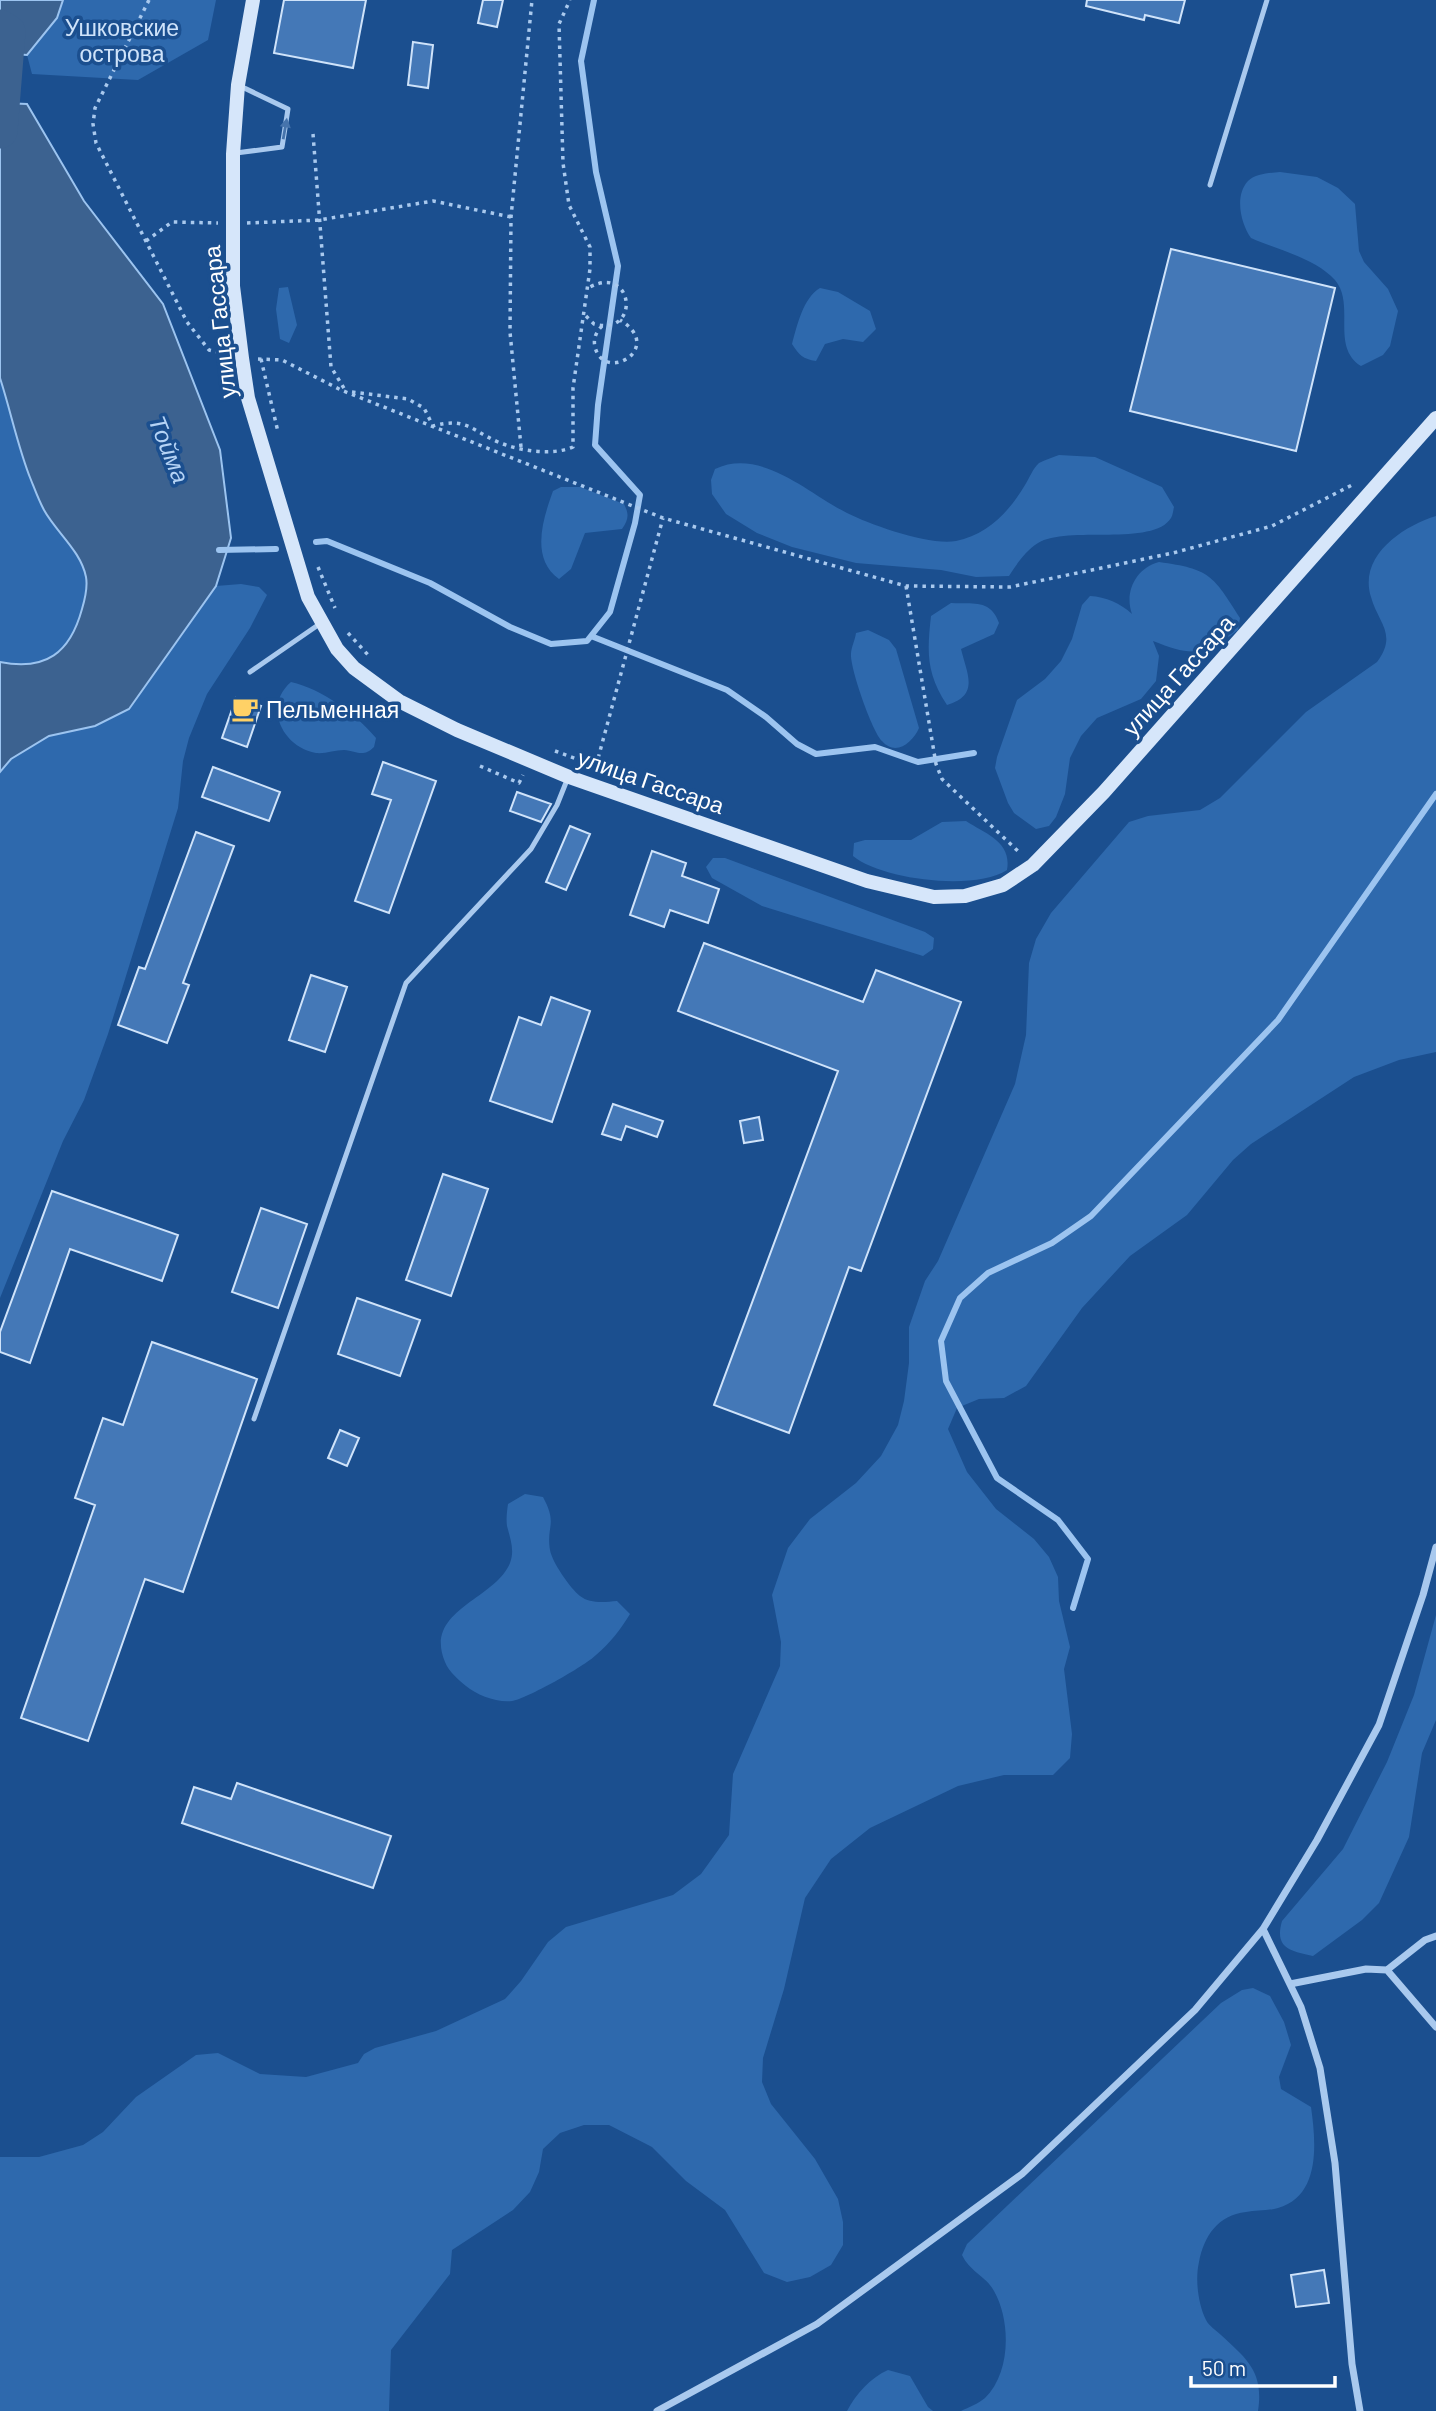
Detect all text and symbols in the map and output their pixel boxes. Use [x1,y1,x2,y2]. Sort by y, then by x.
park label: Ушковские острова [65,13,179,67]
one-way arrow [280,118,291,140]
street label: улица Гассара [197,244,241,400]
water label: Тойма [143,411,197,487]
street label: улица Гассара [1116,609,1240,741]
cafe icon: Пельменная [230,694,260,724]
place label: Пельменная [266,695,399,723]
street label: улица Гассара [574,743,728,819]
scale bar [1191,2344,1334,2388]
text: 50 m [1202,2355,1246,2380]

